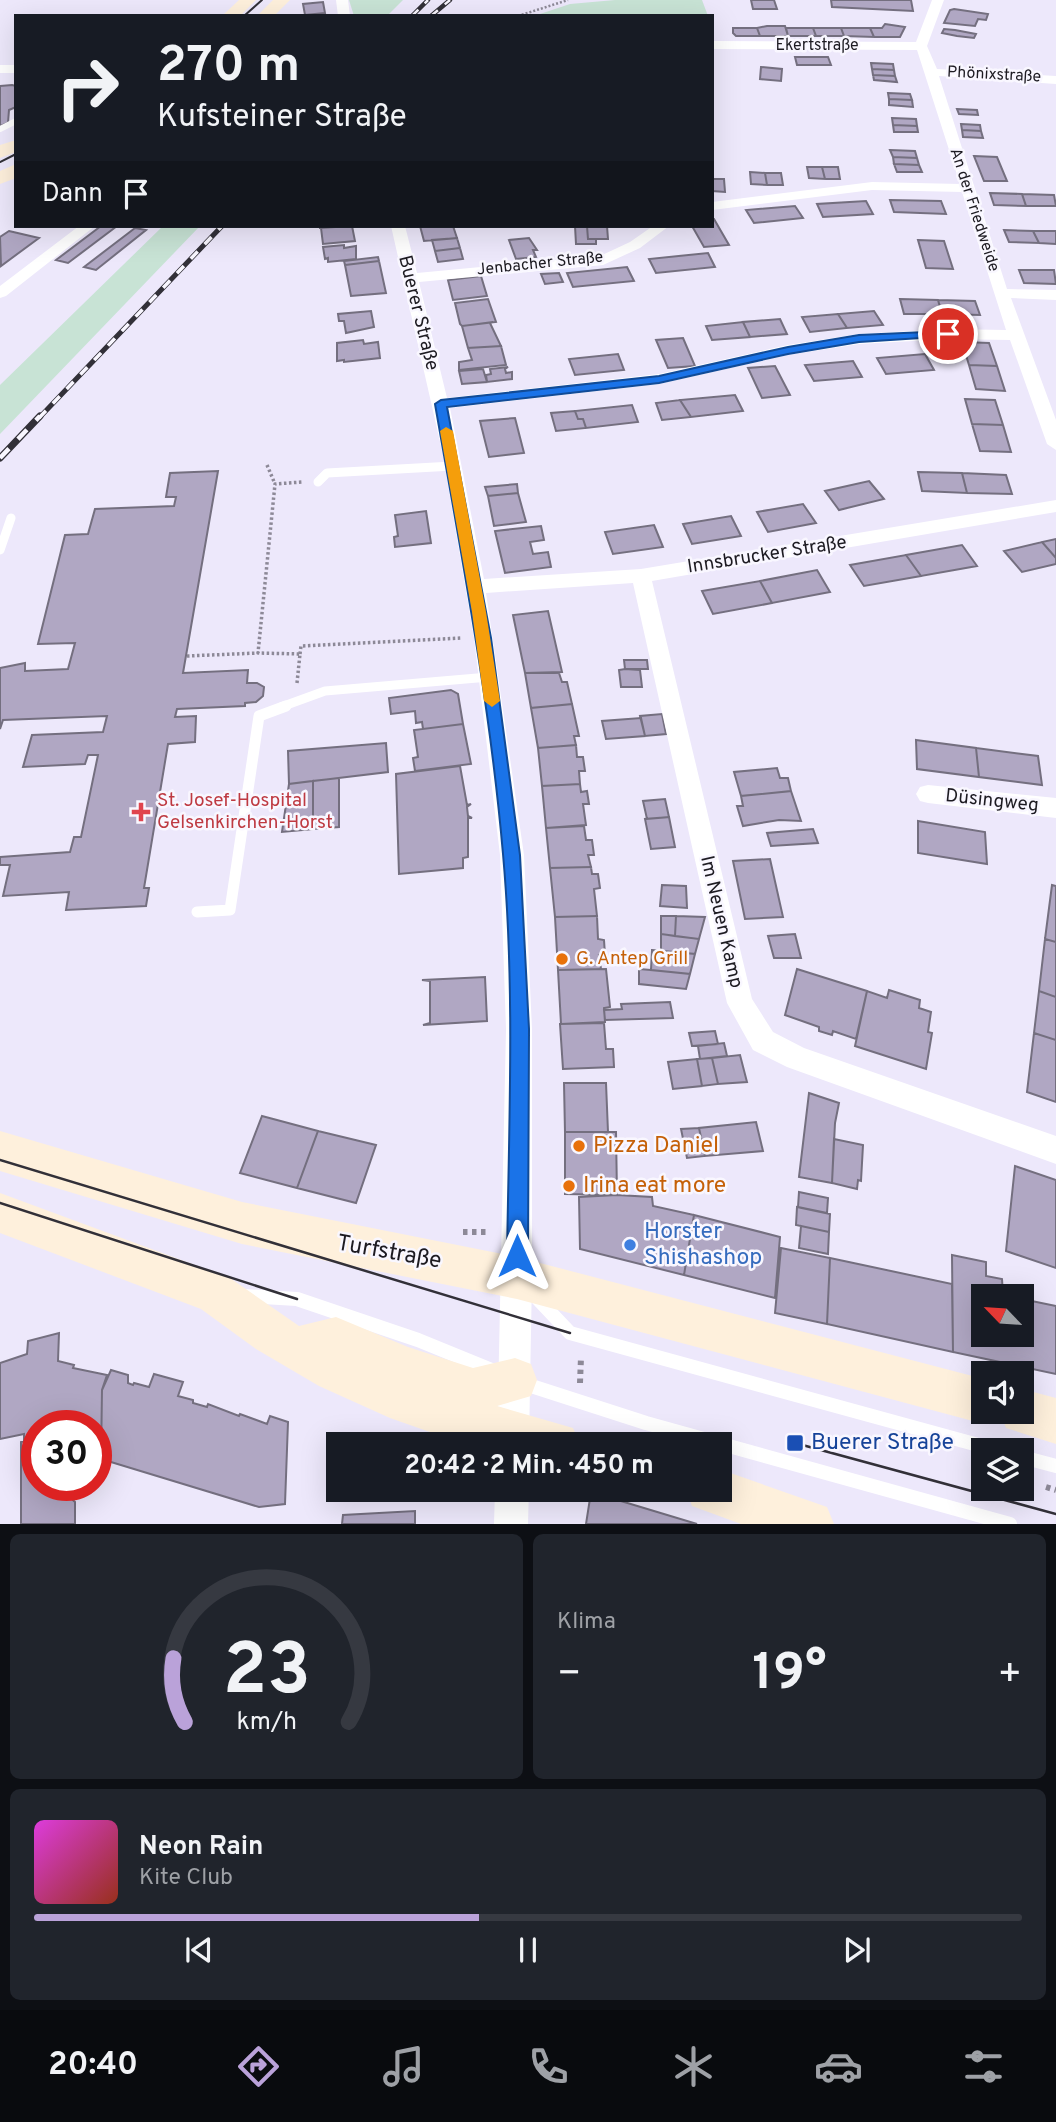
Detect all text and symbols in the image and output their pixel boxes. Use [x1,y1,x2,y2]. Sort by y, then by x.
street label: Ekertstraße [775,36,859,56]
text: 270 m [157,37,300,99]
icon: right [42,42,133,133]
street label: Phönixstraße [947,63,1041,87]
text: Kufsteiner Straße [157,98,407,138]
street label: An der Friedweide [945,146,1003,274]
icon: arrive [117,175,155,213]
text: Dann [42,178,103,211]
street label: Jenbacher Straße [476,247,604,281]
street label: Buerer Straße [392,253,444,373]
pin [918,304,978,364]
icon: arrive [929,315,967,353]
street label: Innsbrucker Straße [686,531,848,579]
street label: Düsingweg [944,784,1040,818]
place label: St. Josef-Hospital Gelsenkirchen-Horst [157,789,333,835]
marker: St. Josef-Hospital Gelsenkirchen-Horst [131,802,151,822]
street label: Im Neuen Kamp [694,853,748,991]
place label: G. Antep Grill [576,947,688,971]
marker: G. Antep Grill [554,951,570,967]
place label: Pizza Daniel [593,1132,719,1161]
marker: Pizza Daniel [571,1138,587,1154]
place label: Irina eat more [583,1172,726,1201]
marker: Irina eat more [561,1178,577,1194]
place label: Horster Shishashop [644,1218,762,1273]
position arrow [480,1219,554,1293]
street label: Turfstraße [334,1230,444,1276]
marker: Horster Shishashop [622,1237,638,1253]
north arrow [971,1284,1034,1348]
map controls [971,1284,1034,1501]
button: sound [971,1361,1034,1424]
speed limit sign: 30 [21,1410,112,1501]
place label: Buerer Straße [811,1429,954,1458]
marker: Buerer Straße [785,1433,805,1453]
button: layers [971,1438,1034,1501]
text: 20:42 · 2 Min. · 450 m [404,1450,654,1483]
text: Klima [557,1608,616,1637]
text: 23 [222,1629,311,1721]
text: 19° [752,1642,827,1708]
text: − [557,1651,582,1700]
text: + [997,1651,1022,1700]
text: km/h [236,1707,297,1739]
text: Neon Rain [139,1831,264,1864]
text: Kite Club [139,1864,233,1893]
icon: previous [180,1931,218,1969]
icon: pause [509,1931,547,1969]
icon: next [838,1931,876,1969]
icon: directions [234,2042,283,2091]
icon: music [379,2042,428,2091]
icon: phone [524,2042,573,2091]
icon: climate [669,2042,718,2091]
icon: car [814,2042,863,2091]
icon: filters [959,2042,1008,2091]
text: 20:40 [48,2046,138,2086]

